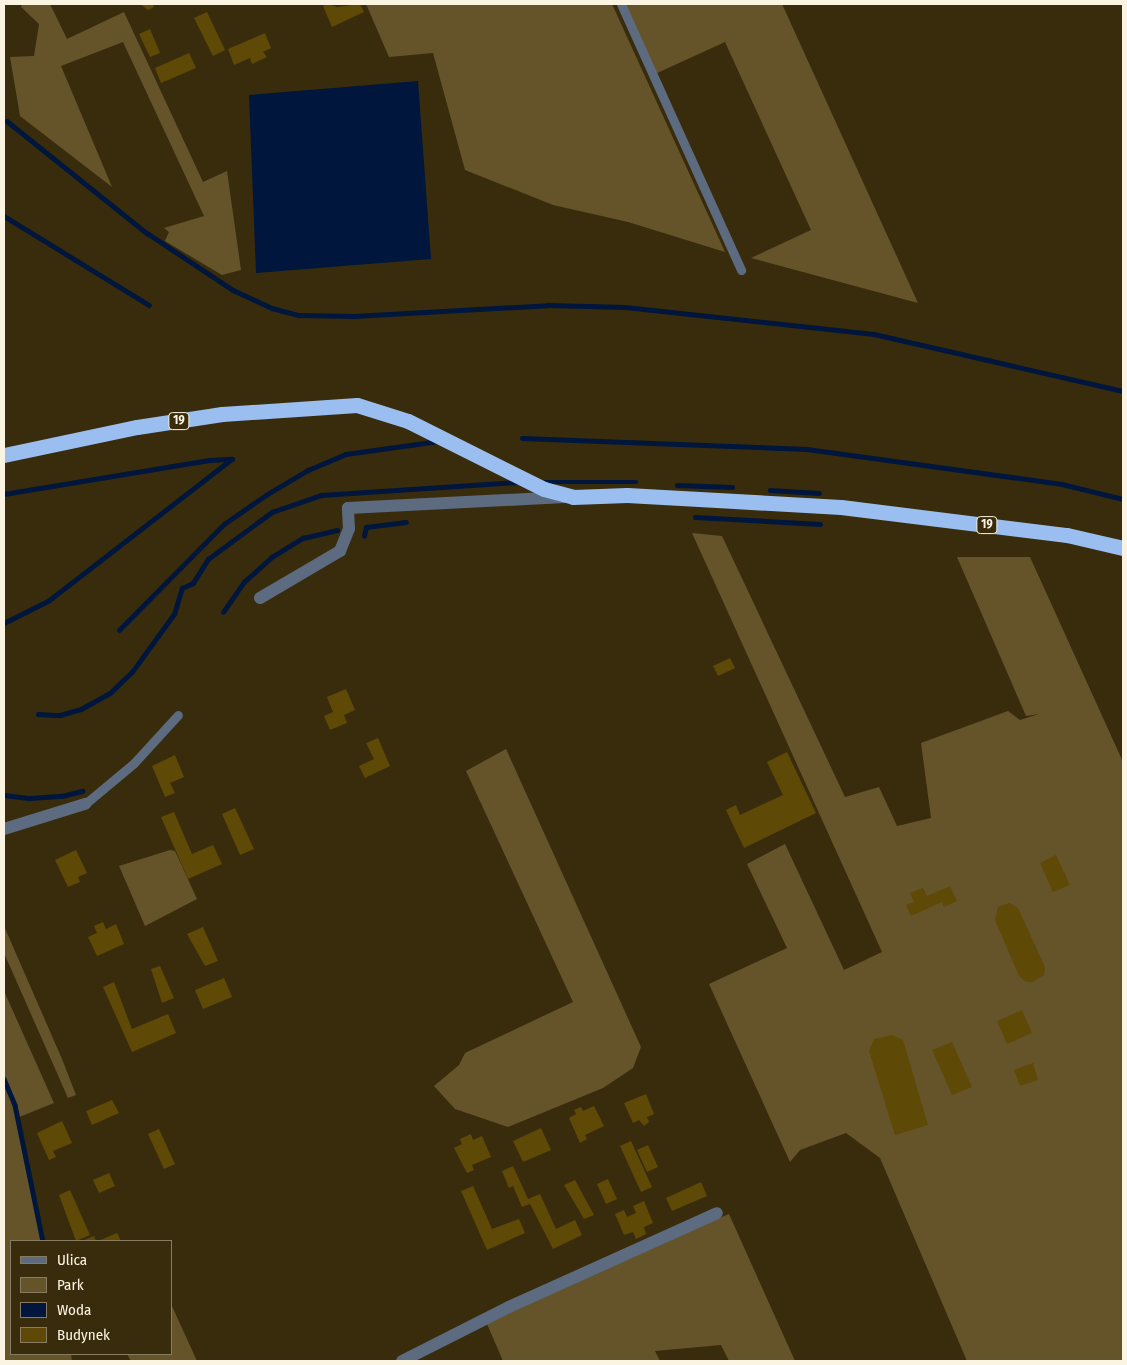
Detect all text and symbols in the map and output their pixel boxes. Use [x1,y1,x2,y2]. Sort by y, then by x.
road number: 19 [168,412,190,431]
road number: 19 [976,516,998,534]
legend [10,1240,172,1355]
text: Ulica [57,1251,87,1269]
text: Park [57,1276,84,1294]
text: Woda [57,1301,91,1319]
text: Budynek [57,1326,110,1344]

